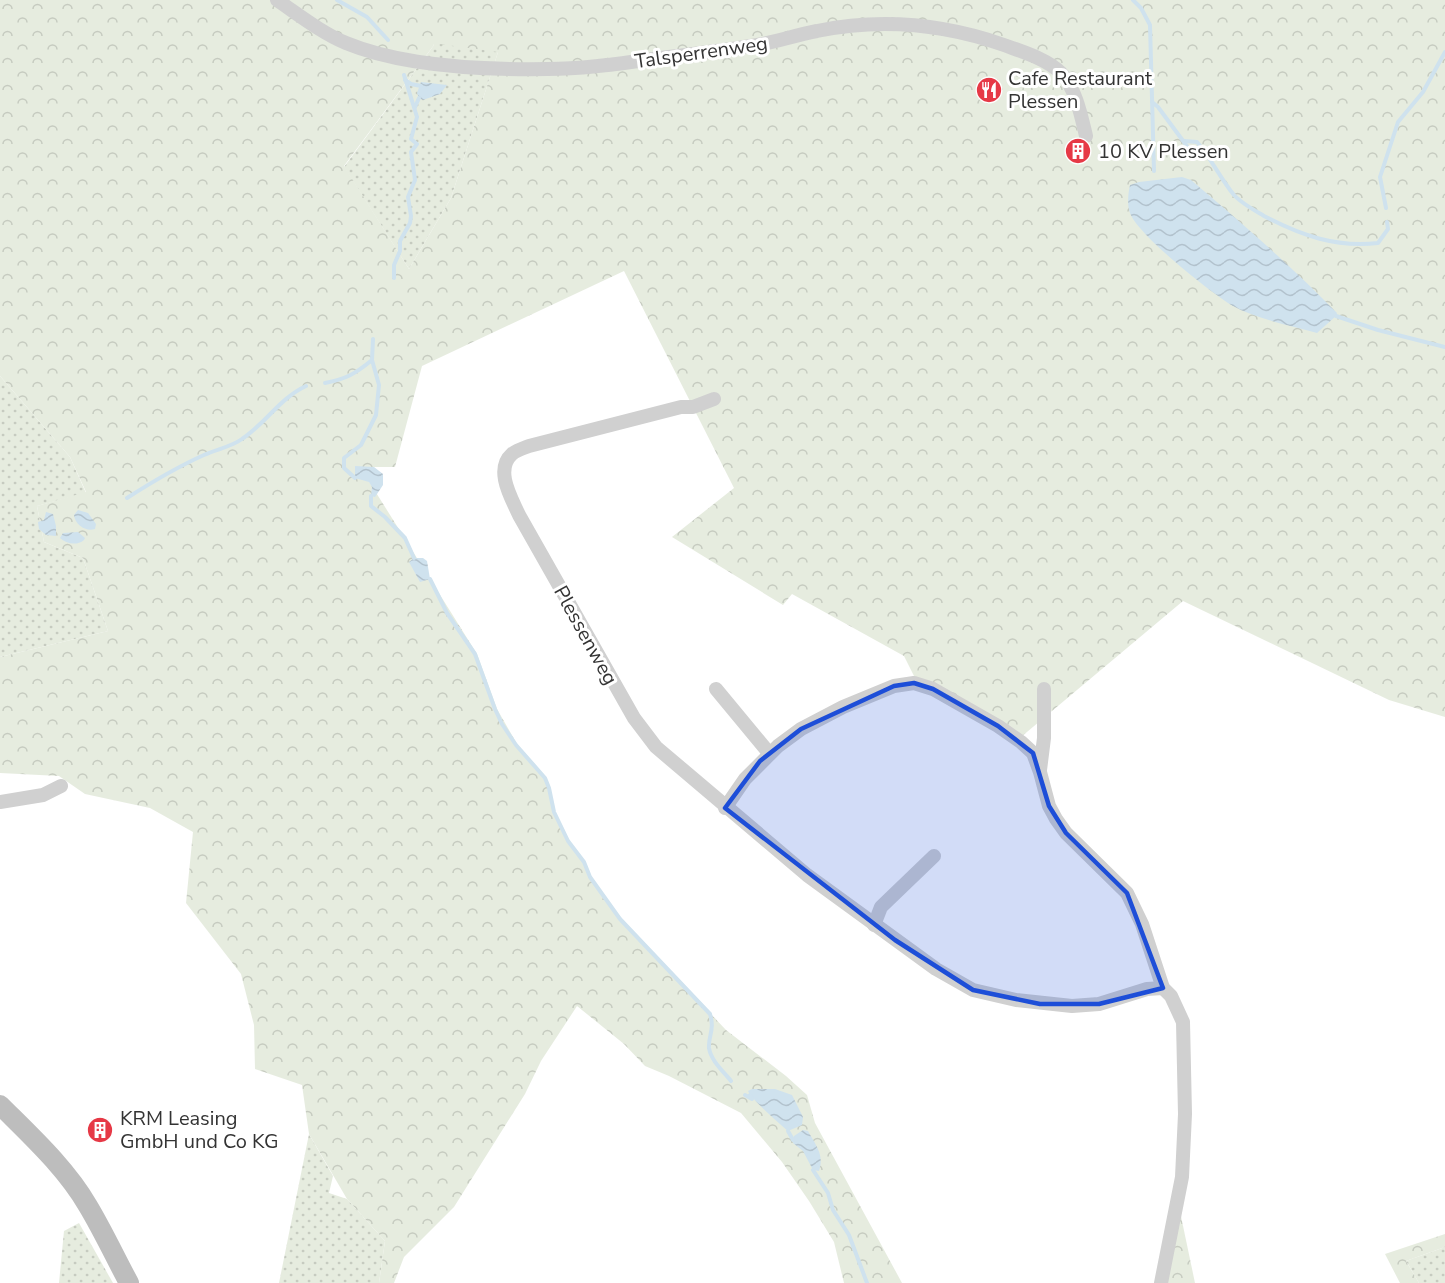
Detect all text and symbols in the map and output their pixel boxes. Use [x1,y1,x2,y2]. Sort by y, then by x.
street label: Talsperrenweg [633,30,769,75]
place label: Cafe Restaurant Plessen [1008,65,1153,115]
restaurant icon: Cafe Restaurant Plessen [974,75,1004,105]
building icon: 10 KV Plessen [1063,136,1093,166]
place label: 10 KV Plessen [1098,138,1229,165]
street label: Plessenweg [547,581,624,690]
place label: KRM Leasing GmbH und Co KG [120,1105,279,1155]
building icon: KRM Leasing GmbH und Co KG [85,1115,115,1145]

